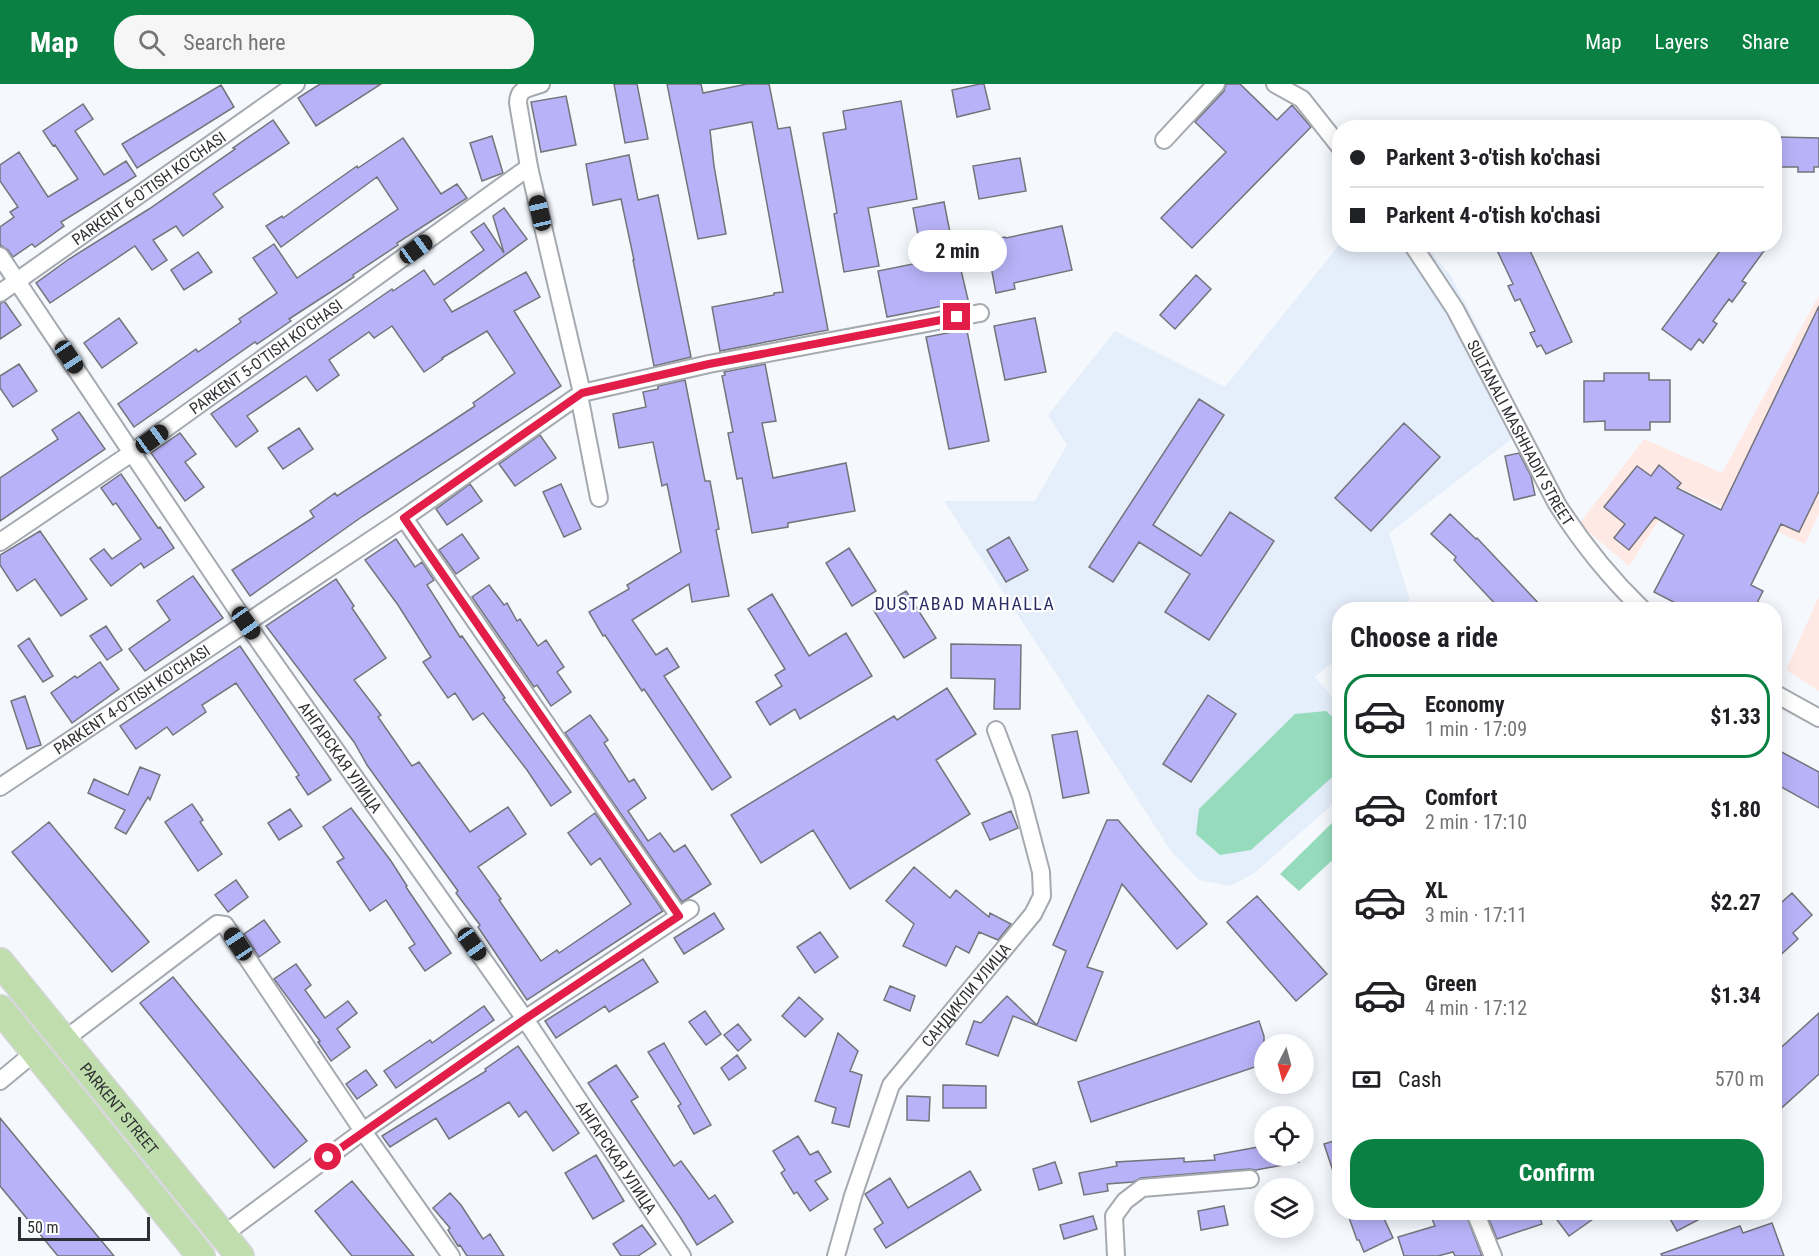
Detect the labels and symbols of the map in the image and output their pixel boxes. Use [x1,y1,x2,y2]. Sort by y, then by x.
street label: PARKENT 6-O'TISH KO'CHASI [68,128,229,249]
car [527,193,553,233]
callout: 2 min [908,230,1006,272]
car [396,231,436,267]
street label: PARKENT 5-O'TISH KO'CHASI [186,296,346,418]
route end [943,303,970,330]
car [51,337,87,377]
street label: SULTANALI MASHHADIY STREET [1463,337,1578,530]
car [132,421,172,457]
district label: DUSTABAD MAHALLA [875,593,1055,614]
car [228,603,264,643]
street label: PARKENT 4-O'TISH KO'CHASI [50,641,214,759]
street label: АНГАРСКАЯ УЛИЦА [295,698,386,817]
car [220,924,256,964]
car [454,924,490,964]
street label: САНДИКЛИ УЛИЦА [918,939,1015,1051]
north arrow [1254,1034,1314,1094]
street label: PARKENT STREET [76,1059,162,1159]
street label: АНГАРСКАЯ УЛИЦА [572,1098,660,1217]
route start [314,1143,341,1170]
scale bar [18,1214,150,1242]

